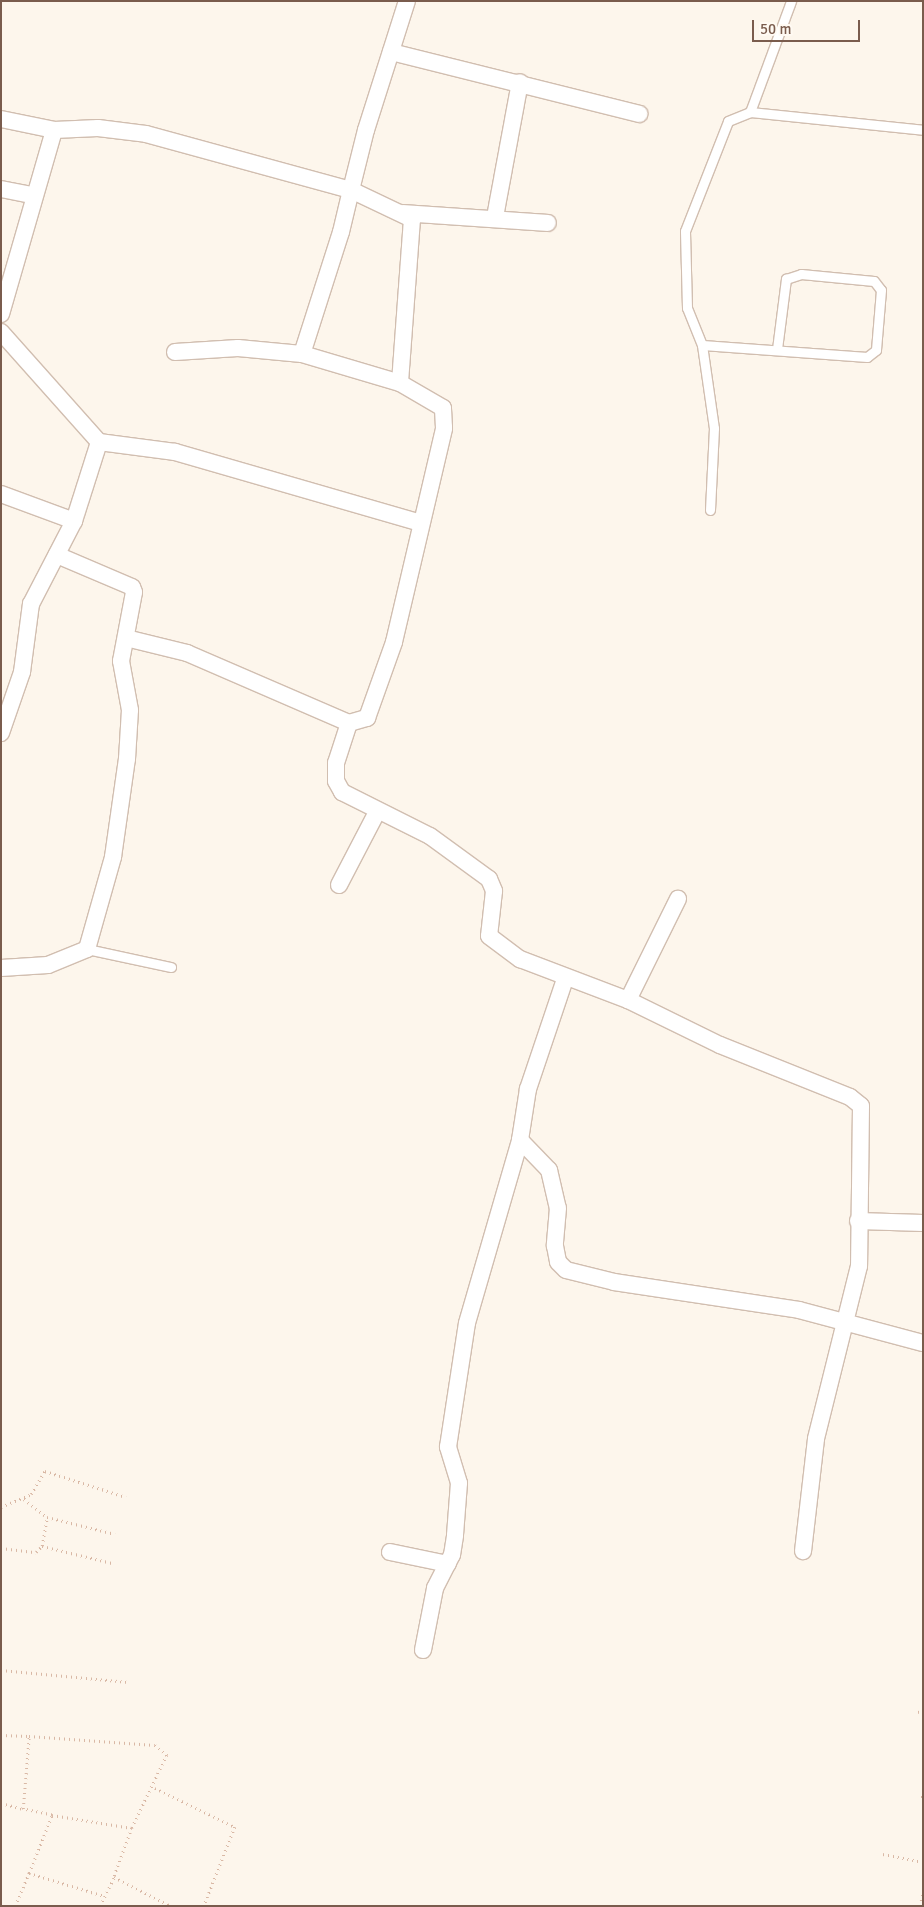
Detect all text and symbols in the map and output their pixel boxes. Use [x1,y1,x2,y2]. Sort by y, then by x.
scale bar [754,10,862,42]
text: 50 m [760,20,791,38]

